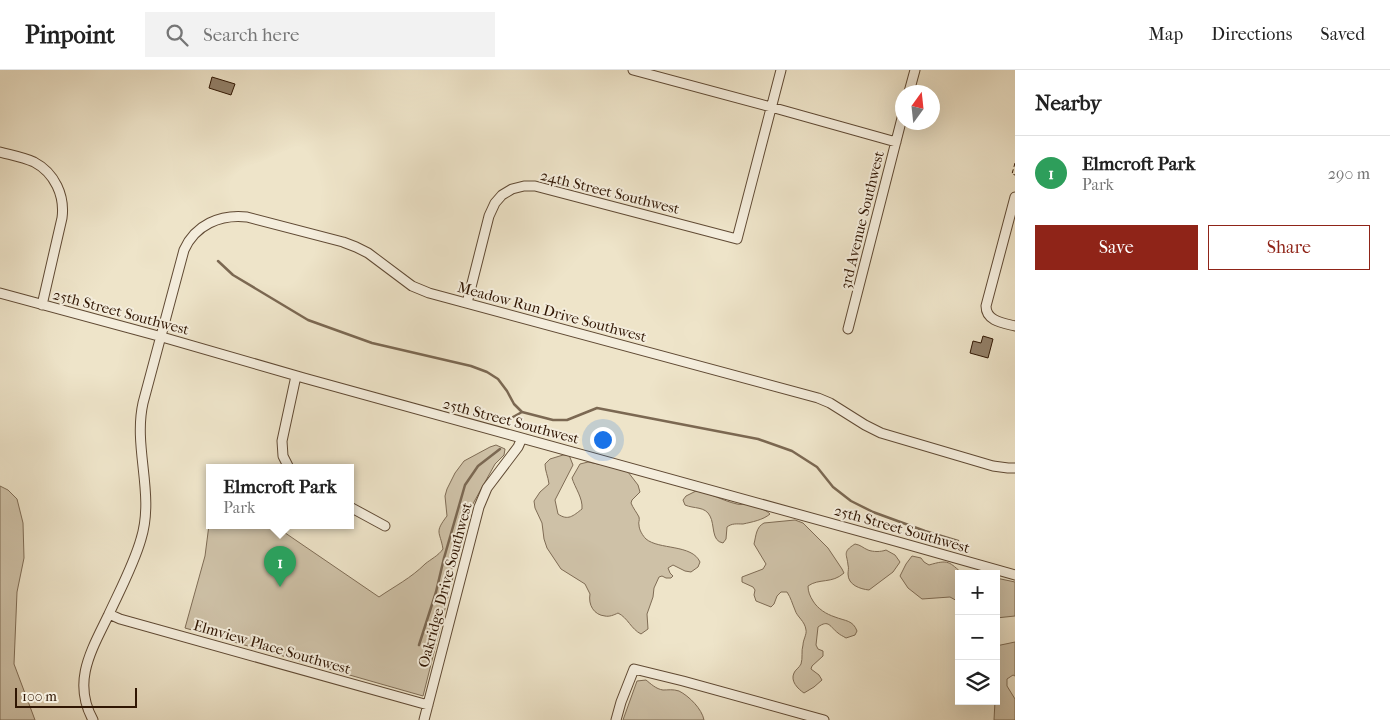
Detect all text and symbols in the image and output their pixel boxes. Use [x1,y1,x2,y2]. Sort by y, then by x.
search box [145,12,495,57]
text: Pinpoint [25,21,115,49]
icon: search [163,21,191,49]
text: Search here [203,24,299,46]
text: Map [1149,24,1183,45]
text: Directions [1211,24,1292,45]
text: Saved [1320,24,1365,45]
north arrow [895,85,940,130]
text: Nearby [1035,91,1101,115]
street label: 3rd Avenue Southwest [836,148,888,291]
text: Elmcroft Park [1082,153,1195,175]
text: 1 [1048,164,1054,183]
text: 290 m [1328,164,1370,183]
street label: 24th Street Southwest [539,166,682,218]
text: Park [1082,175,1114,194]
button: Save [1035,225,1198,270]
button: Share [1208,225,1370,270]
street label: Meadow Run Drive Southwest [455,278,649,346]
street label: 25th Street Southwest [51,285,192,339]
street label: 25th Street Southwest [441,394,582,448]
your location [590,427,616,453]
popup [206,464,354,529]
text: Elmcroft Park [223,476,337,498]
text: Park [223,498,255,517]
street label: Oakridge Drive Southwest [414,500,476,670]
street label: 25th Street Southwest [832,501,973,557]
pin: 1 [264,546,296,587]
map controls [955,570,1000,705]
button: + [955,570,1000,615]
button: − [955,615,1000,660]
street label: Elmview Place Southwest [191,616,353,678]
button: layers [955,660,1000,705]
scale bar [15,685,138,708]
text: 100 m [22,688,57,705]

